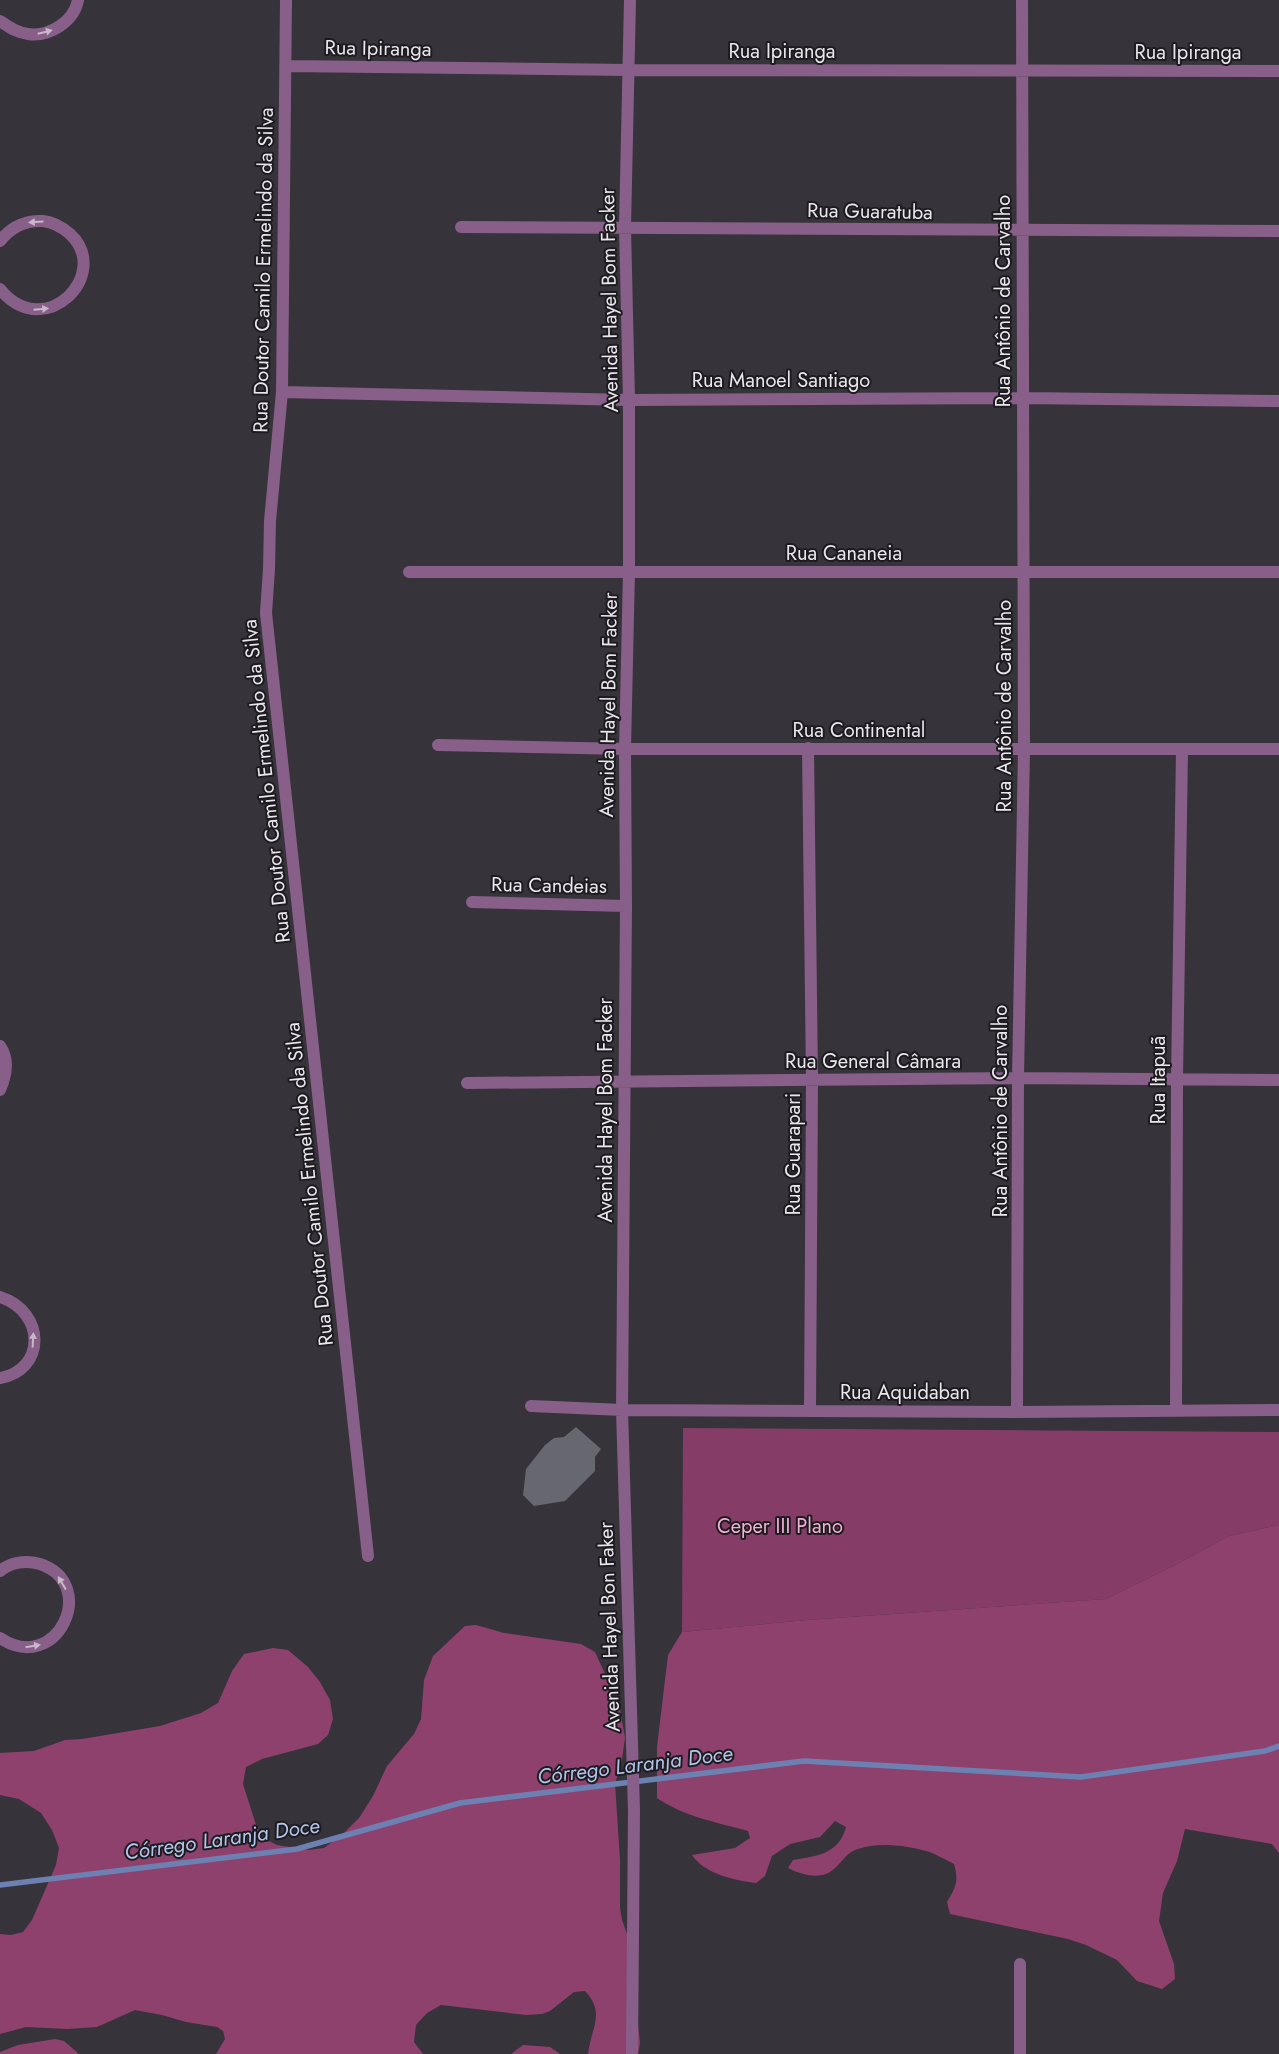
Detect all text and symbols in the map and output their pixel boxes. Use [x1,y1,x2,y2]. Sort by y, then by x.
one-way arrow [37,28,52,36]
street label: Rua Ipiranga [324,33,432,64]
street label: Rua Ipiranga [729,37,835,66]
street label: Rua Ipiranga [1135,38,1241,67]
street label: Rua Doutor Camilo Ermelindo da Silva [246,107,281,433]
street label: Avenida Hayel Bom Facker [593,187,626,413]
street label: Rua Antônio de Carvalho [989,195,1018,407]
street label: Rua Guaratuba [807,196,933,227]
one-way arrow [27,218,43,226]
one-way arrow [34,305,50,313]
street label: Rua Manoel Santiago [692,366,870,395]
street label: Rua Cananeia [786,539,902,568]
street label: Avenida Hayel Bom Facker [592,592,625,818]
street label: Rua Antônio de Carvalho [990,600,1019,812]
street label: Rua Doutor Camilo Ermelindo da Silva [235,618,298,944]
street label: Rua Continental [793,716,925,745]
street label: Rua Candeias [491,870,607,901]
street label: Avenida Hayel Bom Facker [591,997,620,1222]
street label: Rua Antônio de Carvalho [986,1005,1015,1217]
street label: Rua Doutor Camilo Ermelindo da Silva [278,1021,341,1347]
street label: Rua Itapuã [1144,1036,1173,1124]
street label: Rua General Câmara [785,1047,961,1076]
street label: Rua Guarapari [779,1093,808,1215]
one-way arrow [30,1331,38,1347]
street label: Rua Aquidaban [840,1378,970,1407]
park label: Ceper III Plano [717,1512,843,1541]
street label: Avenida Hayel Bon Faker [591,1521,628,1733]
one-way arrow [58,1575,66,1590]
one-way arrow [26,1642,42,1650]
water label: Córrego Laranja Doce [536,1738,735,1792]
water label: Córrego Laranja Doce [123,1810,322,1868]

